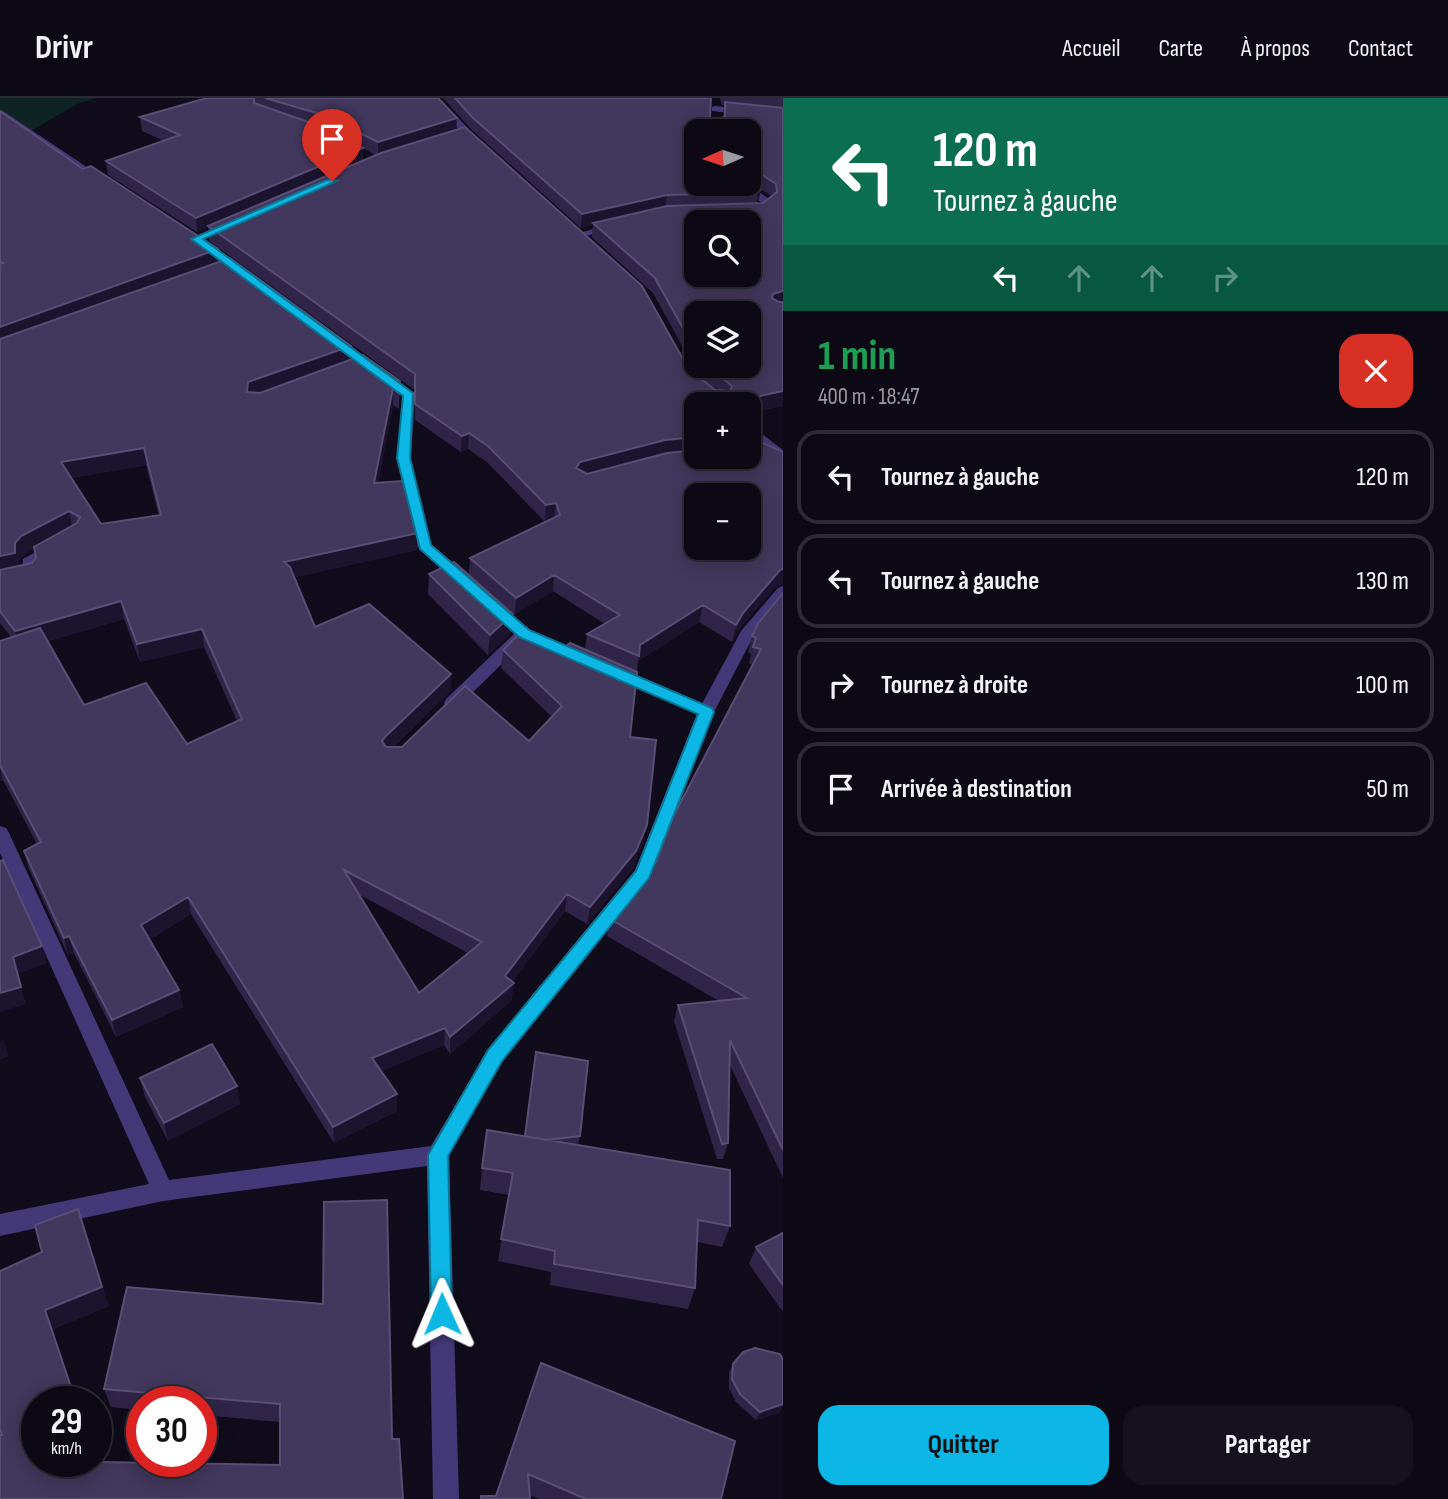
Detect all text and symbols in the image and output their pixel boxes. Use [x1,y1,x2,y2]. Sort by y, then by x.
text: Drivr [35,28,93,68]
text: Accueil [1062,34,1121,63]
text: Carte [1159,34,1203,63]
text: À propos [1241,34,1310,63]
text: Contact [1348,34,1413,63]
pin [302,109,362,181]
north arrow [684,119,761,196]
map controls [684,119,761,560]
icon: arrive [313,120,351,158]
text: 120 m [933,122,1038,181]
icon: left [818,126,909,217]
text: Tournez à gauche [933,182,1118,221]
button: search [684,210,761,287]
icon: left [987,259,1025,297]
icon: ahead [1060,259,1098,297]
icon: ahead [1133,259,1171,297]
icon: right [1206,259,1244,297]
button: layers [684,301,761,378]
text: 1 min [818,331,896,382]
button: close [1339,334,1413,408]
text: 400 m · 18:47 [818,383,920,411]
button: + [684,392,761,469]
icon: left [822,458,860,496]
text: Tournez à gauche [881,462,1039,493]
text: 120 m [1356,462,1409,493]
button: − [684,483,761,560]
icon: left [822,562,860,600]
text: Tournez à gauche [881,566,1039,597]
text: 130 m [1357,566,1409,597]
icon: right [822,666,860,704]
text: Tournez à droite [881,670,1028,701]
text: 100 m [1356,670,1409,701]
icon: arrive [822,770,860,808]
text: Arrivée à destination [881,774,1072,805]
text: 50 m [1366,774,1409,805]
position arrow [405,1277,479,1351]
speed limit sign: 30 [126,1386,217,1477]
text: 29 [51,1401,82,1444]
button: Quitter [818,1405,1109,1485]
button: Partager [1123,1405,1413,1485]
text: km/h [51,1438,82,1459]

